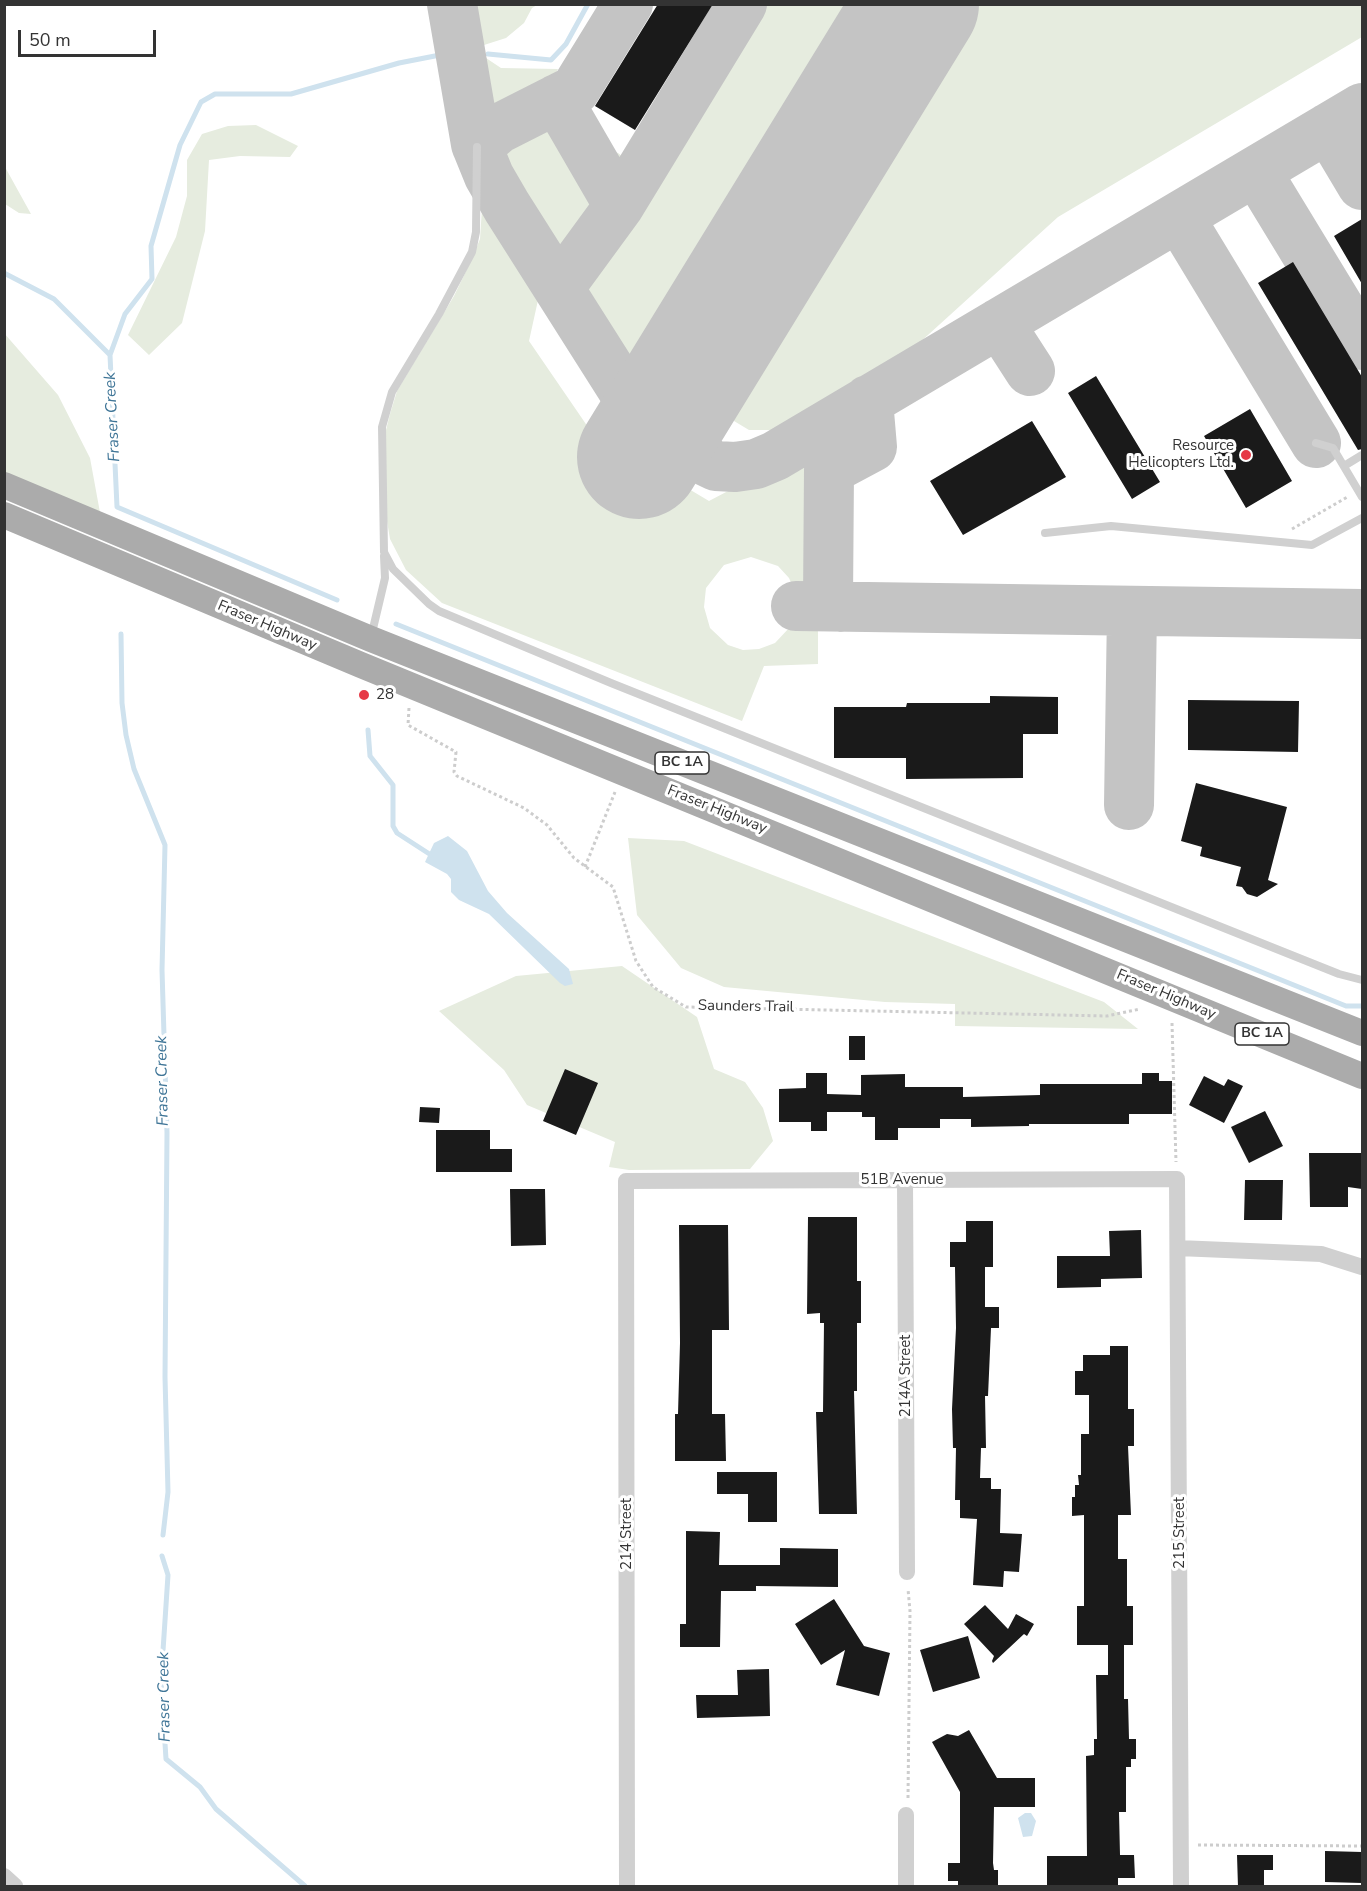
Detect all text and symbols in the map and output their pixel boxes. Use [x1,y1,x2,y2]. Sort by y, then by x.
scale bar [21,18,159,56]
text: 50 m [29,28,71,52]
water label: Fraser Creek [101,371,125,463]
place label: Resource Helicopters Ltd. [1128,437,1234,472]
marker: Resource Helicopters Ltd. [1239,448,1253,462]
street label: Fraser Highway [215,597,319,655]
place label: 28 [376,686,394,704]
marker: 28 [357,688,371,702]
road number: BC 1A [655,752,709,774]
street label: Fraser Highway [665,782,769,838]
street label: Fraser Highway [1114,966,1218,1024]
street label: Saunders Trail [698,997,794,1017]
road number: BC 1A [1235,1023,1289,1045]
water label: Fraser Creek [153,1036,173,1126]
street label: 51B Avenue [860,1171,944,1189]
street label: 214A Street [897,1335,915,1417]
street label: 215 Street [1171,1497,1189,1569]
street label: 214 Street [618,1498,636,1570]
water label: Fraser Creek [155,1652,175,1742]

